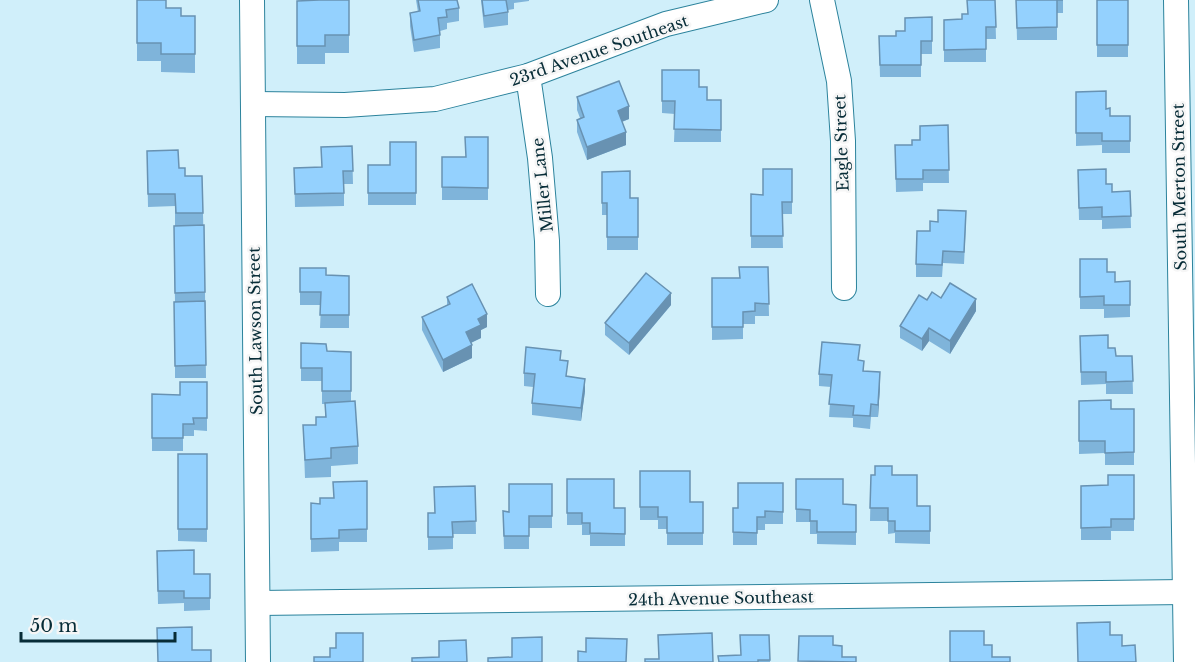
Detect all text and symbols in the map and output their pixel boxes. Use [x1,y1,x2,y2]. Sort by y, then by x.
street label: 23rd Avenue Southeast [507,10,691,90]
street label: Eagle Street [829,94,853,192]
street label: South Merton Street [1168,103,1190,271]
street label: Miller Lane [527,137,557,233]
street label: South Lawson Street [244,247,266,415]
street label: 24th Avenue Southeast [628,586,814,610]
scale bar [21,605,176,643]
text: 50 m [30,615,78,637]

